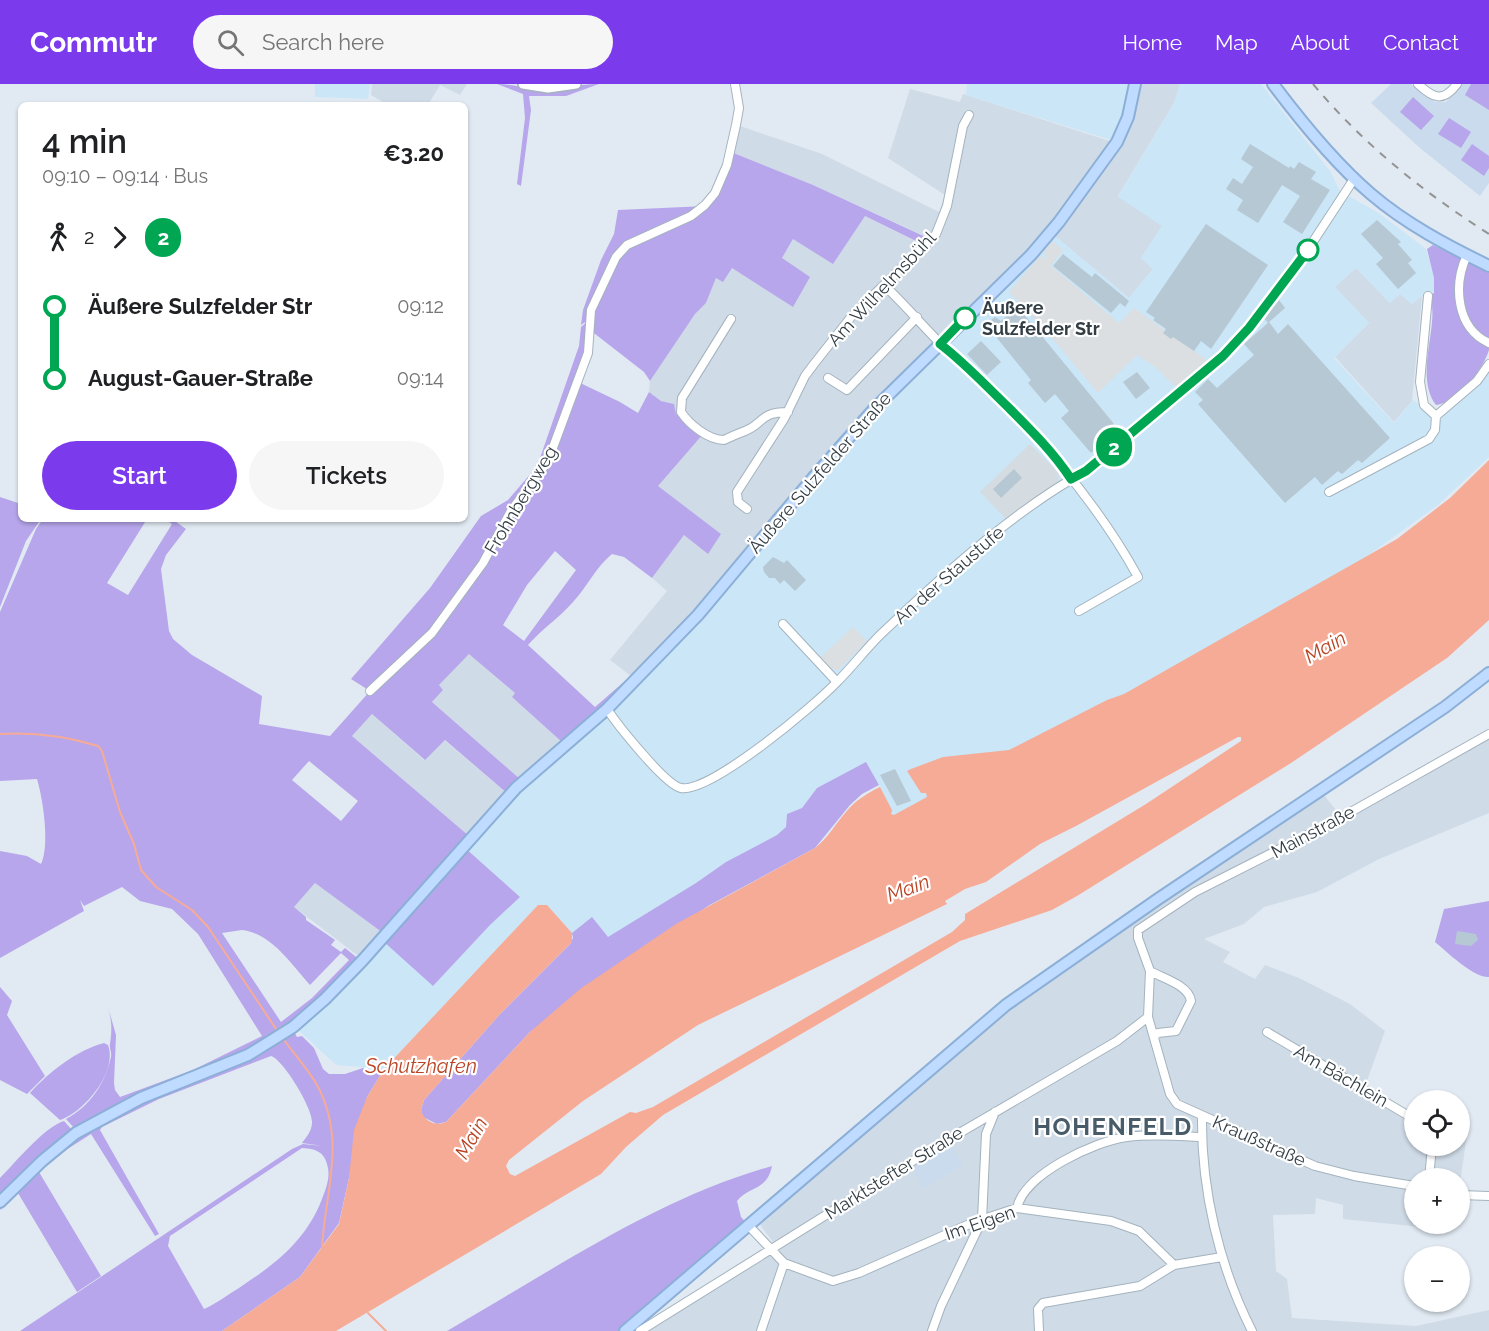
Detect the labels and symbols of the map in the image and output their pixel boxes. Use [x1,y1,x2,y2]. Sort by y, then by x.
street label: Am Wilhelmsbühl [823,227,940,350]
unlabelled marker [1297,239,1319,261]
place label: Äußere Sulzfelder Str [982,297,1100,339]
marker: Äußere Sulzfelder Str [954,307,976,329]
street label: Äußere Sulzfelder Straße [744,388,896,557]
line badge: 2 [1094,428,1134,466]
street label: Frohnbergweg [480,442,561,558]
street label: An der Staustufe [890,521,1008,628]
water label: Main [1300,626,1350,668]
street label: Mainstraße [1268,801,1358,862]
water label: Main [883,869,933,907]
street label: Am Bächlein [1290,1040,1392,1111]
water label: Schutzhafen [364,1054,477,1078]
street label: Kraußstraße [1209,1111,1309,1171]
district label: HOHENFELD [1033,1112,1193,1141]
water label: Main [450,1113,492,1163]
street label: Marktstefter Straße [821,1121,967,1224]
street label: Im Eigen [942,1201,1018,1244]

